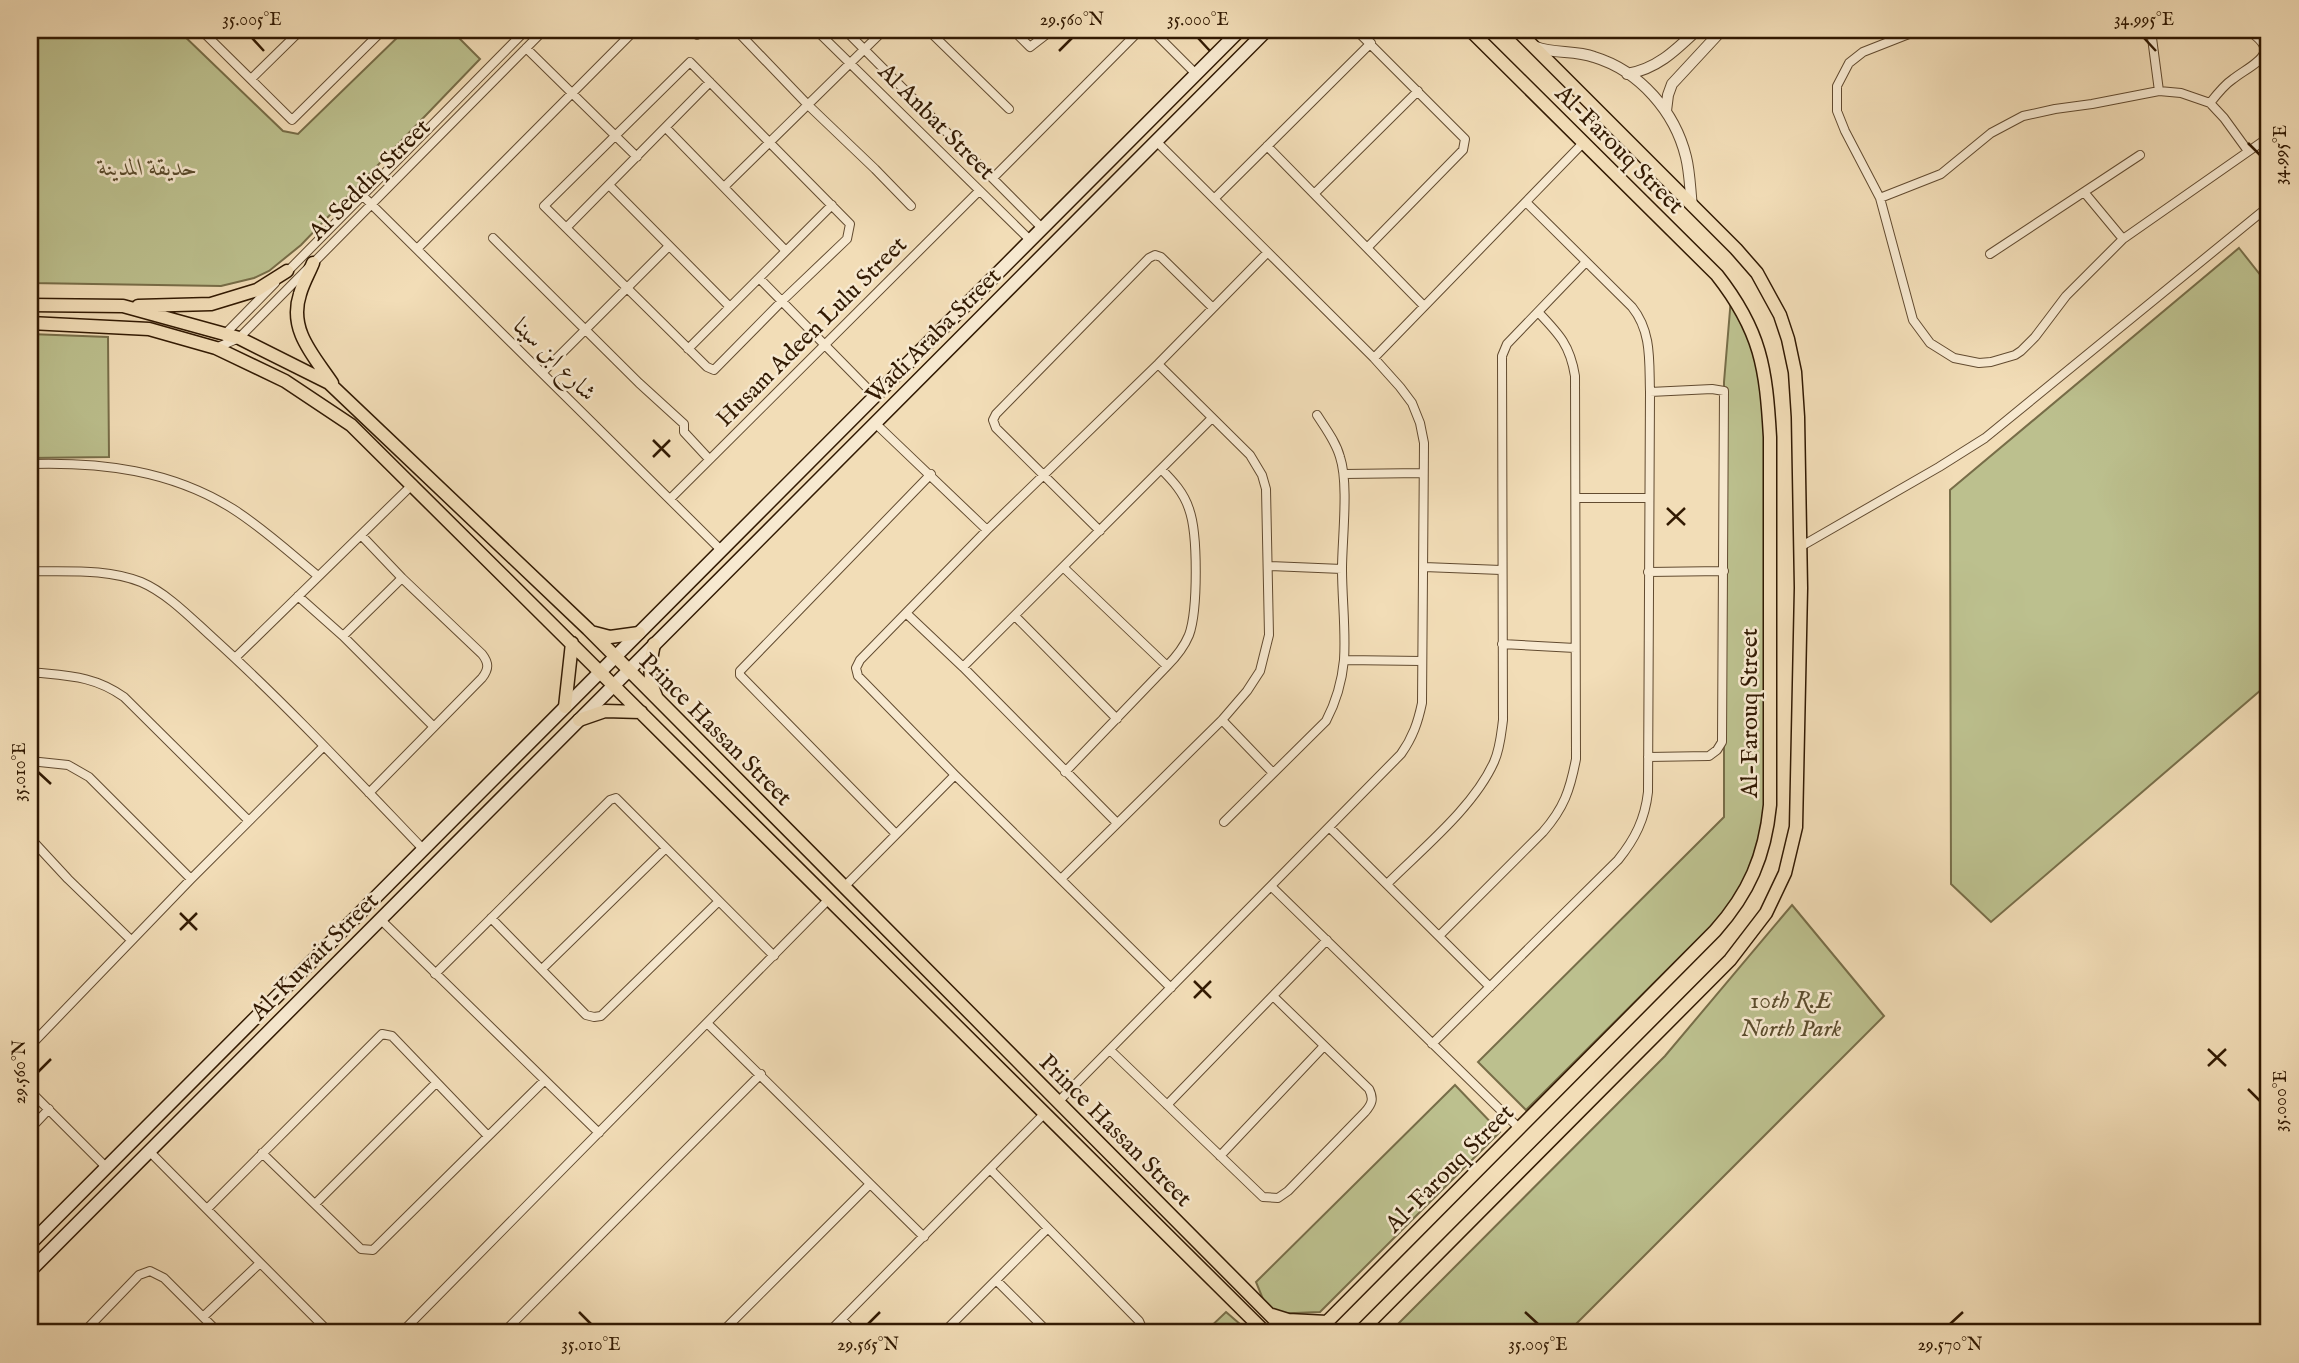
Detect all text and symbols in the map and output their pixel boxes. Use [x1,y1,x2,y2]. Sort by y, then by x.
text: 35.005°E [222,9,282,32]
text: 29.560°N [1040,9,1105,32]
text: 35.000°E [1167,9,1229,32]
text: 34.995°E [2114,9,2174,32]
street label: Al Anbat Street [870,56,1001,187]
street label: Al-Farouq Street [1547,78,1690,221]
street label: Al Seddiq Street [302,112,438,248]
text: 34.995°E [2270,125,2293,185]
park label: حديقة المدينة [97,153,197,184]
street label: Husam Adeen Lulu Street [710,230,914,434]
street label: Wadi Araba Street [860,262,1009,411]
street label: شارع ابن سينا [503,312,602,411]
street label: Al-Farouq Street [1735,628,1766,799]
street label: Prince Hassan Street [632,647,798,813]
text: 35.010°E [9,742,32,802]
street label: Al-Kuwait Street [244,886,386,1029]
park label: 10th R.E North Park [1741,986,1842,1045]
text: 29.560°N [9,1039,32,1104]
street label: Prince Hassan Street [1032,1048,1198,1214]
text: 35.000°E [2270,1070,2293,1132]
street label: Al-Farouq Street [1378,1098,1521,1241]
text: 35.010°E [561,1334,621,1357]
text: 29.565°N [837,1334,899,1357]
text: 35.005°E [1508,1334,1568,1357]
text: 29.570°N [1917,1334,1983,1357]

